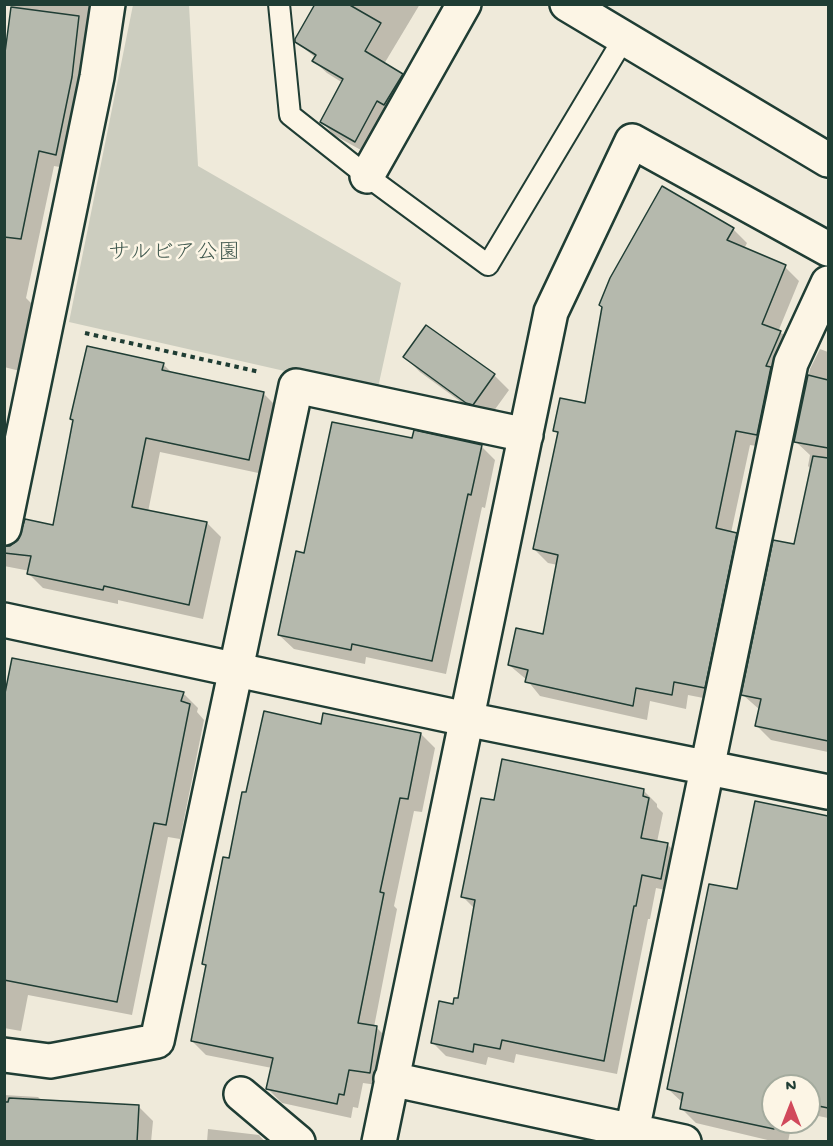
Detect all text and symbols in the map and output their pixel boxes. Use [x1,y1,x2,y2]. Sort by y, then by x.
park label: サルビア公園 [108,242,240,268]
north arrow [761,1074,821,1134]
text: N [786,1078,796,1097]

